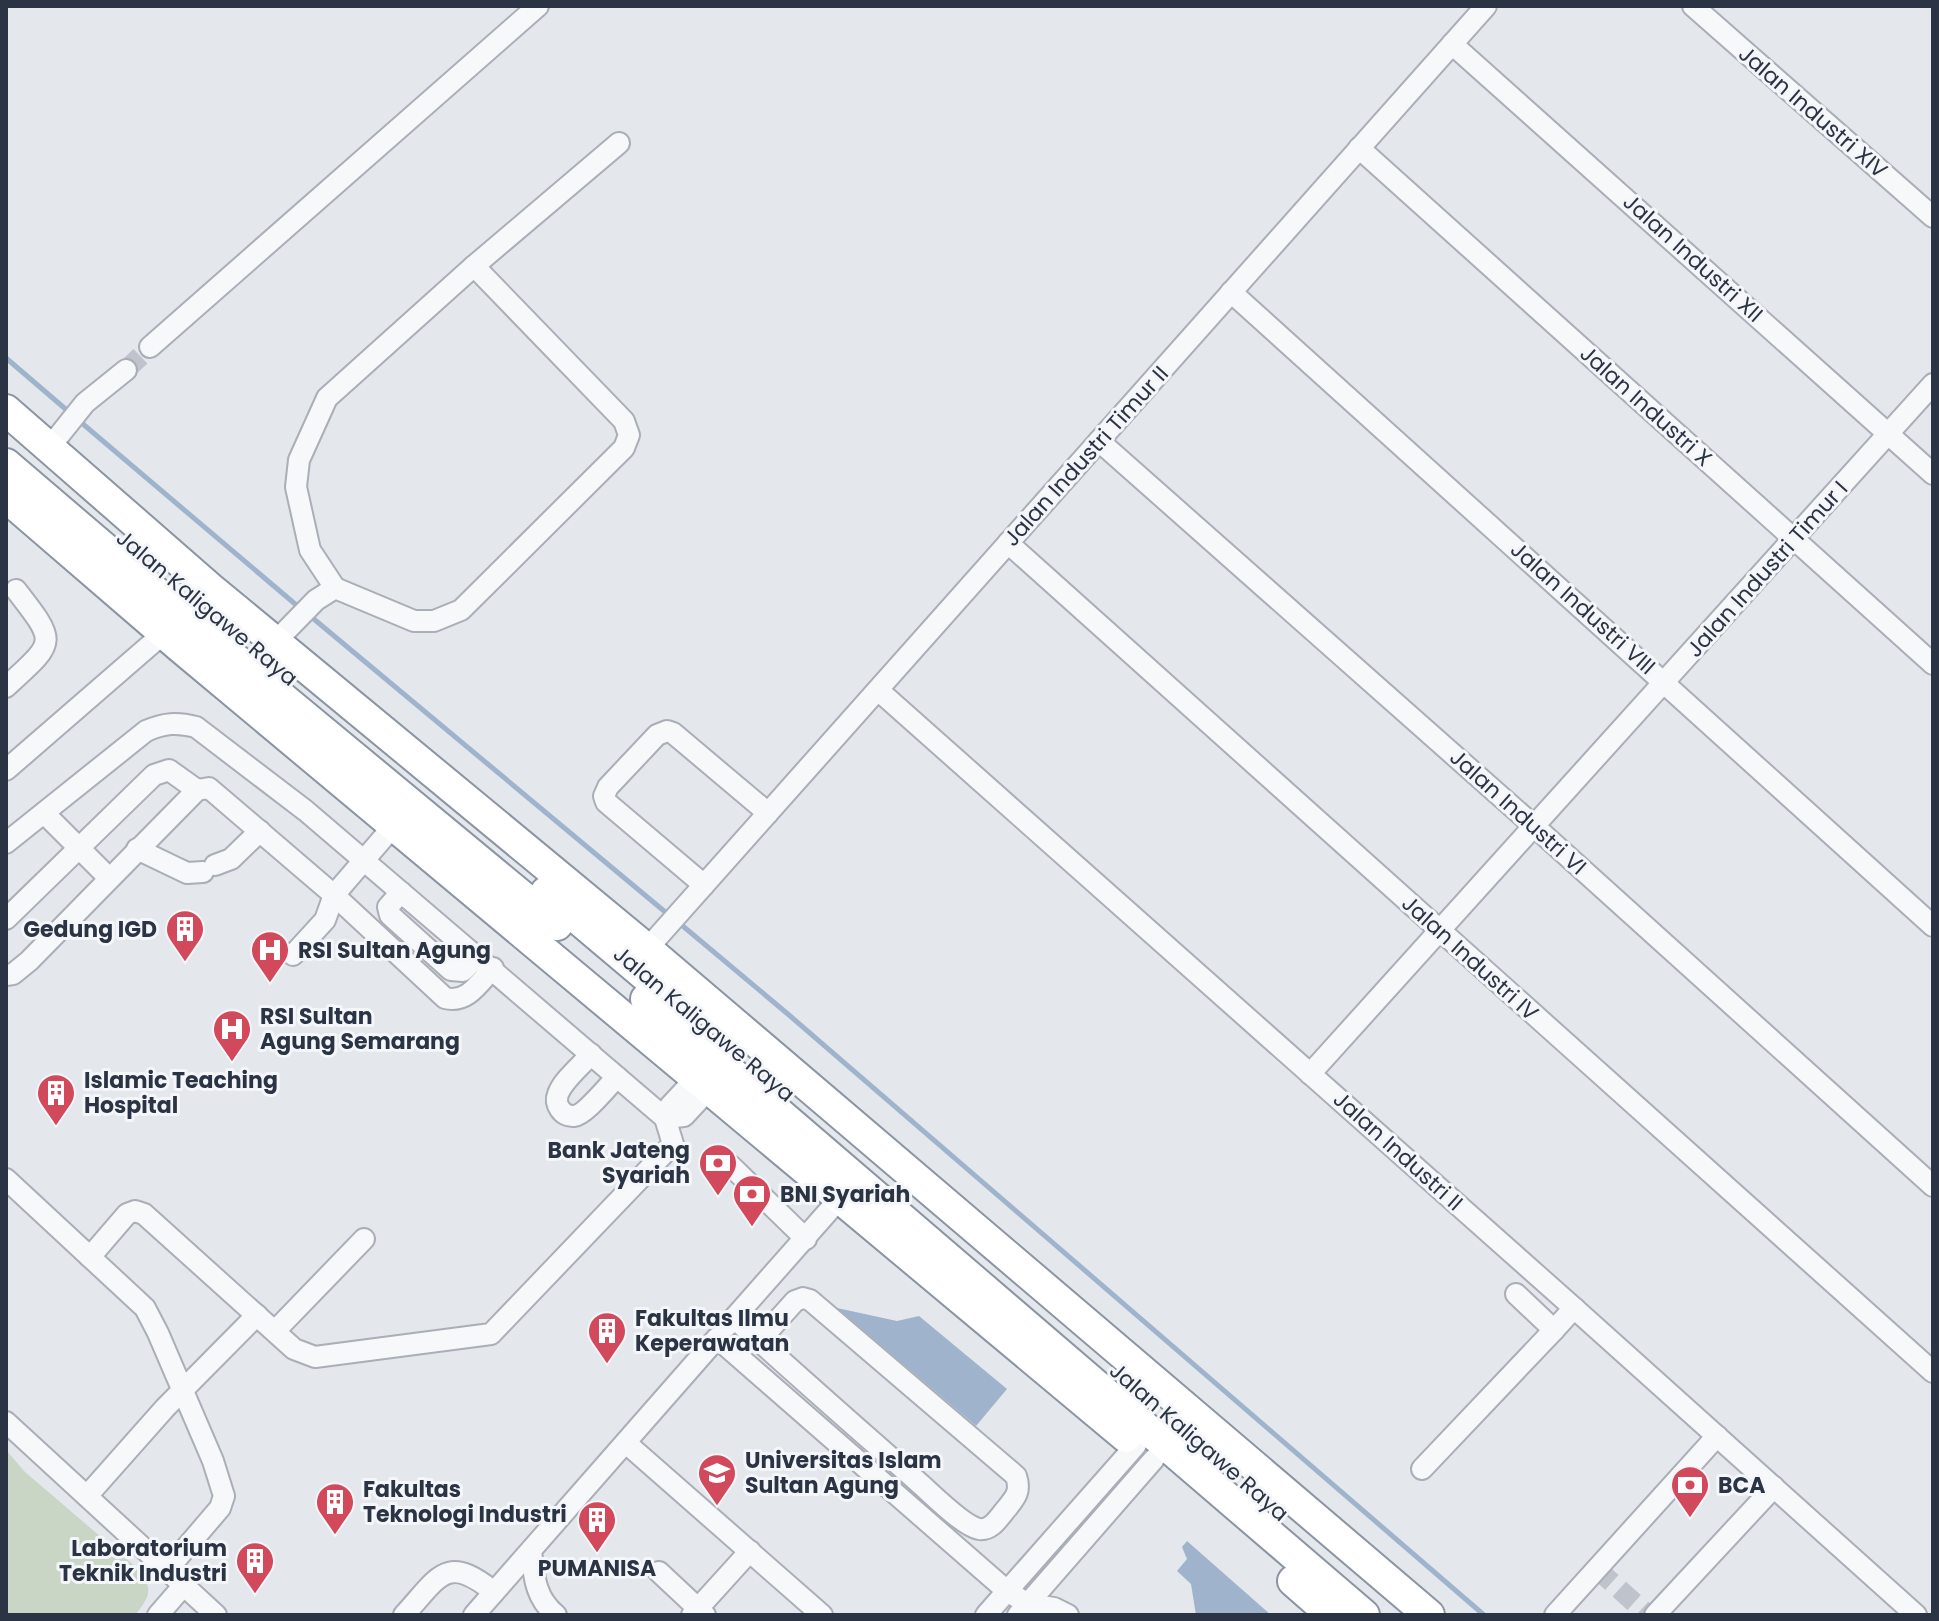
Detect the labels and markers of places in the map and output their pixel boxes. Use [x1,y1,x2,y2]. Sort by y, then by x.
building icon: Gedung IGD [164,908,206,963]
place label: Gedung IGD [23,914,157,945]
hospital icon: RSI Sultan Agung [249,929,291,984]
place label: RSI Sultan Agung [298,935,491,966]
place label: RSI Sultan Agung Semarang [260,1001,460,1057]
hospital icon: RSI Sultan Agung Semarang [211,1008,253,1063]
place label: Islamic Teaching Hospital [84,1065,278,1121]
building icon: Islamic Teaching Hospital [35,1072,77,1127]
place label: Bank Jateng Syariah [548,1135,690,1191]
bank icon: Bank Jateng Syariah [697,1142,739,1197]
bank icon: BNI Syariah [731,1173,773,1228]
place label: BNI Syariah [780,1179,910,1210]
place label: Fakultas Ilmu Keperawatan [635,1303,789,1359]
building icon: Fakultas Ilmu Keperawatan [586,1310,628,1365]
place label: Universitas Islam Sultan Agung [745,1445,942,1501]
school or university icon: Universitas Islam Sultan Agung [696,1452,738,1507]
bank icon: BCA [1669,1464,1711,1519]
place label: BCA [1718,1470,1765,1501]
place label: Fakultas Teknologi Industri [363,1474,567,1530]
building icon: Fakultas Teknologi Industri [314,1481,356,1536]
building icon: PUMANISA [576,1499,618,1554]
place label: Laboratorium Teknik Industri [59,1533,227,1589]
building icon: Laboratorium Teknik Industri [234,1540,276,1595]
place label: PUMANISA [538,1553,656,1584]

